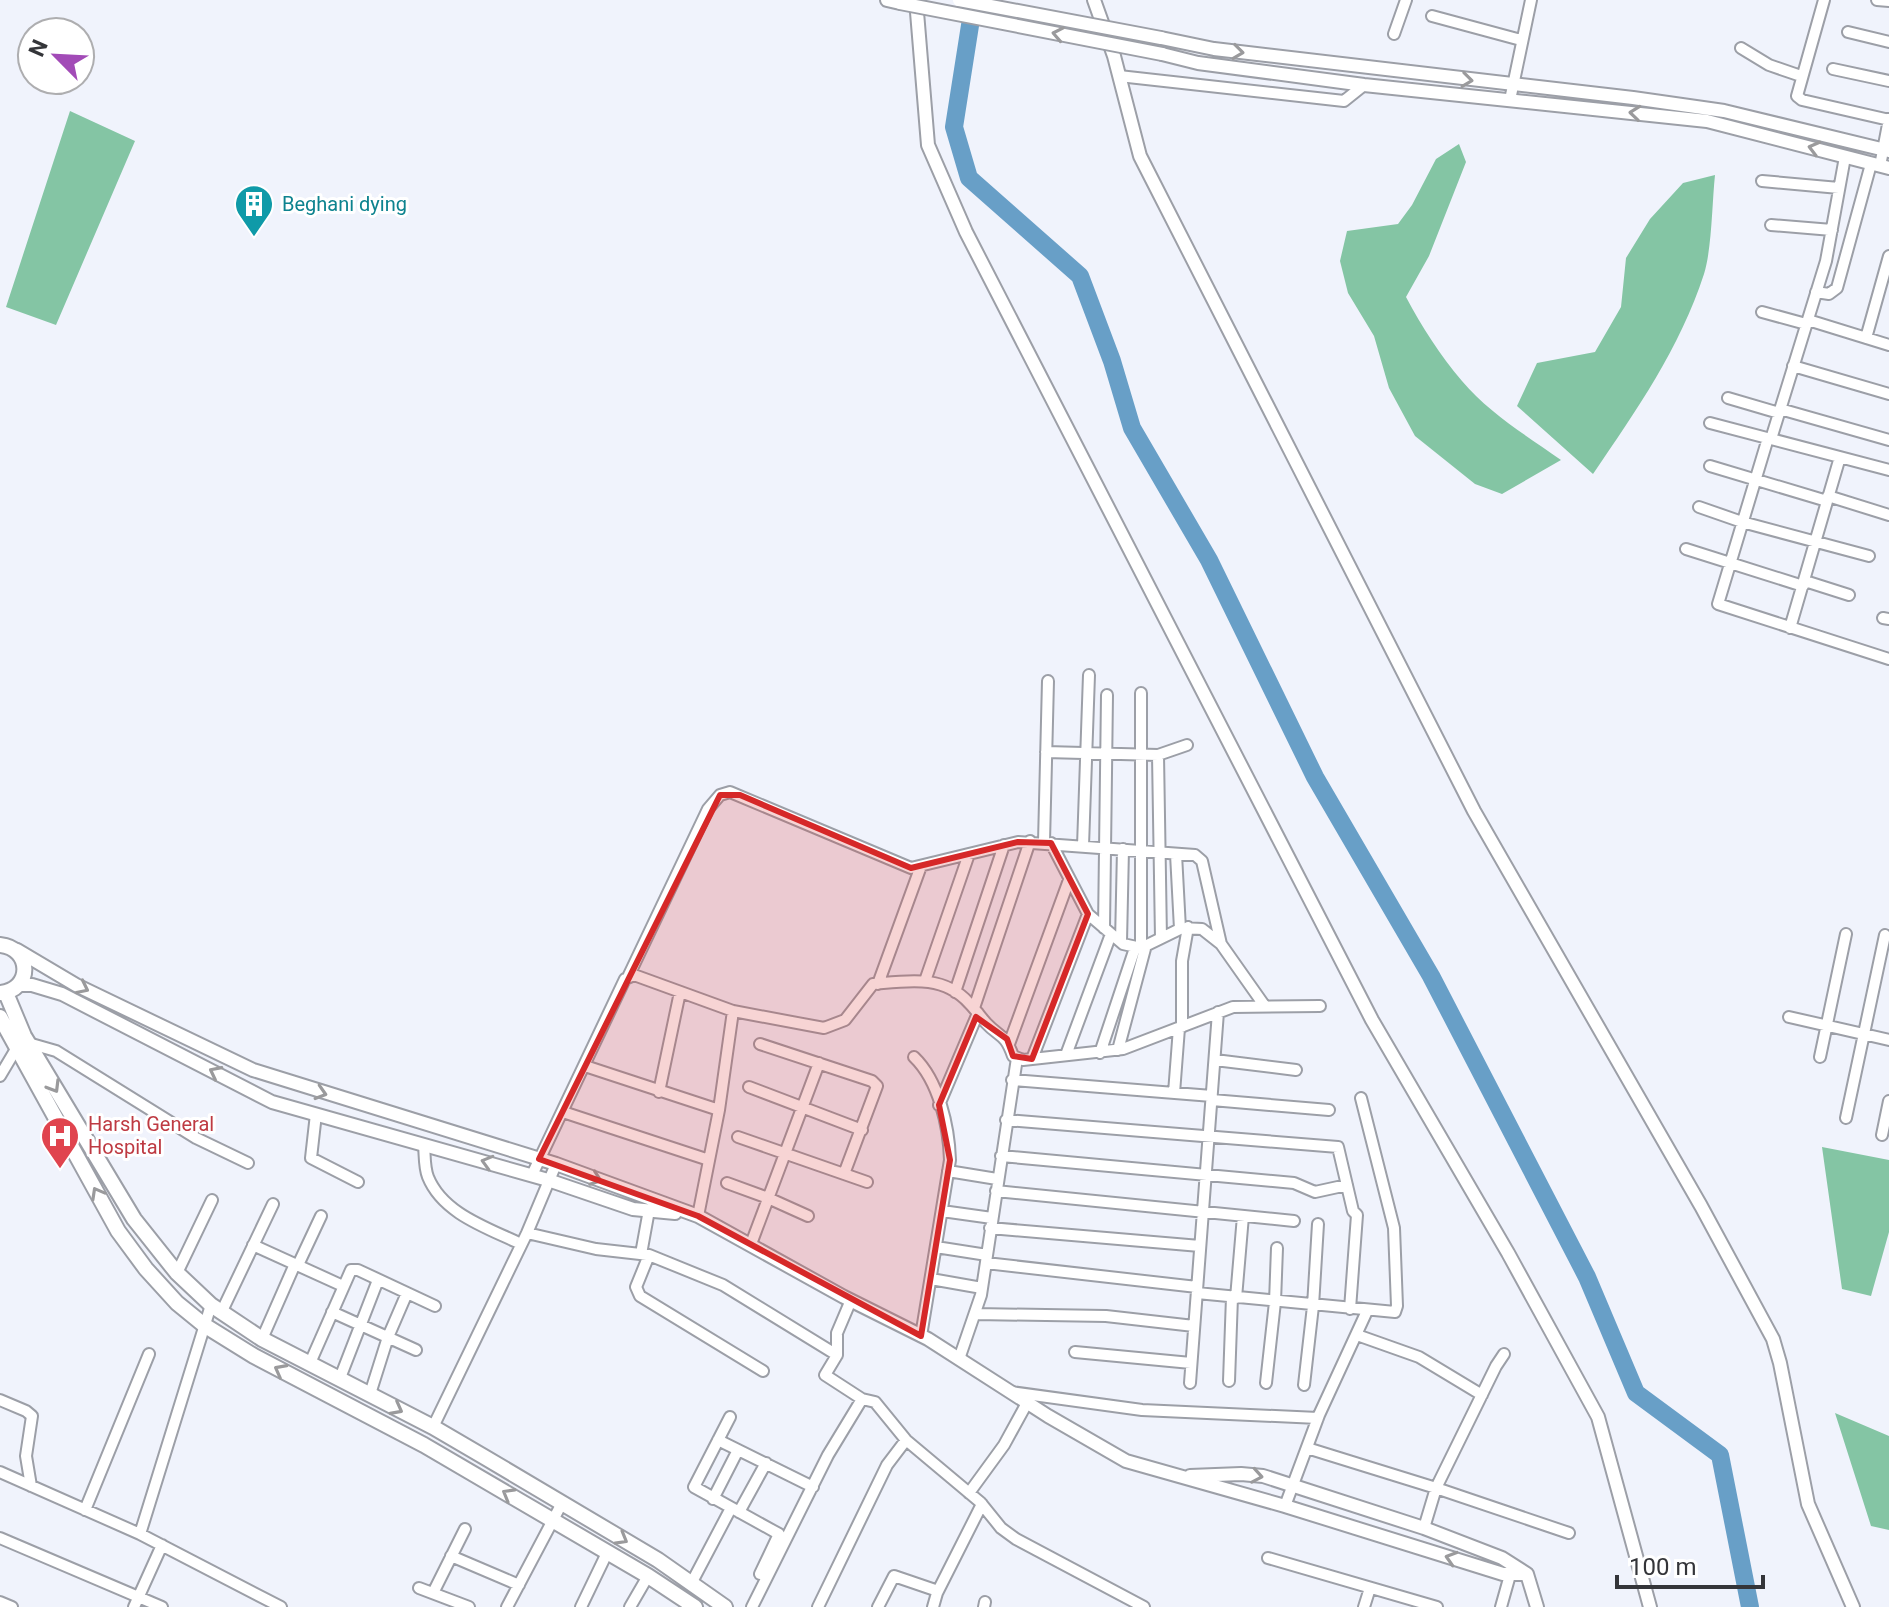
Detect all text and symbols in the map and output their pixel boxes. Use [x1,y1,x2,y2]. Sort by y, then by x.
north arrow [16,16,96,96]
one-way arrow [1051,26,1065,43]
text: N [24,36,53,60]
one-way arrow [1231,43,1245,60]
one-way arrow [1461,71,1474,88]
one-way arrow [1628,105,1641,122]
one-way arrow [1807,141,1821,157]
building icon: Beghani dying [233,183,275,238]
place label: Beghani dying [282,192,407,216]
one-way arrow [75,978,90,994]
one-way arrow [208,1067,223,1082]
one-way arrow [44,1078,60,1093]
one-way arrow [313,1083,327,1099]
place label: Harsh General Hospital [88,1112,214,1159]
hospital icon: Harsh General Hospital [39,1115,81,1170]
one-way arrow [481,1155,495,1172]
one-way arrow [588,1169,602,1186]
one-way arrow [91,1187,107,1201]
one-way arrow [274,1364,288,1379]
one-way arrow [389,1399,404,1414]
one-way arrow [1250,1467,1263,1484]
one-way arrow [502,1488,517,1504]
one-way arrow [613,1529,628,1545]
scale bar [1617,1539,1763,1589]
one-way arrow [1445,1551,1459,1567]
text: 100 m [1629,1553,1696,1581]

